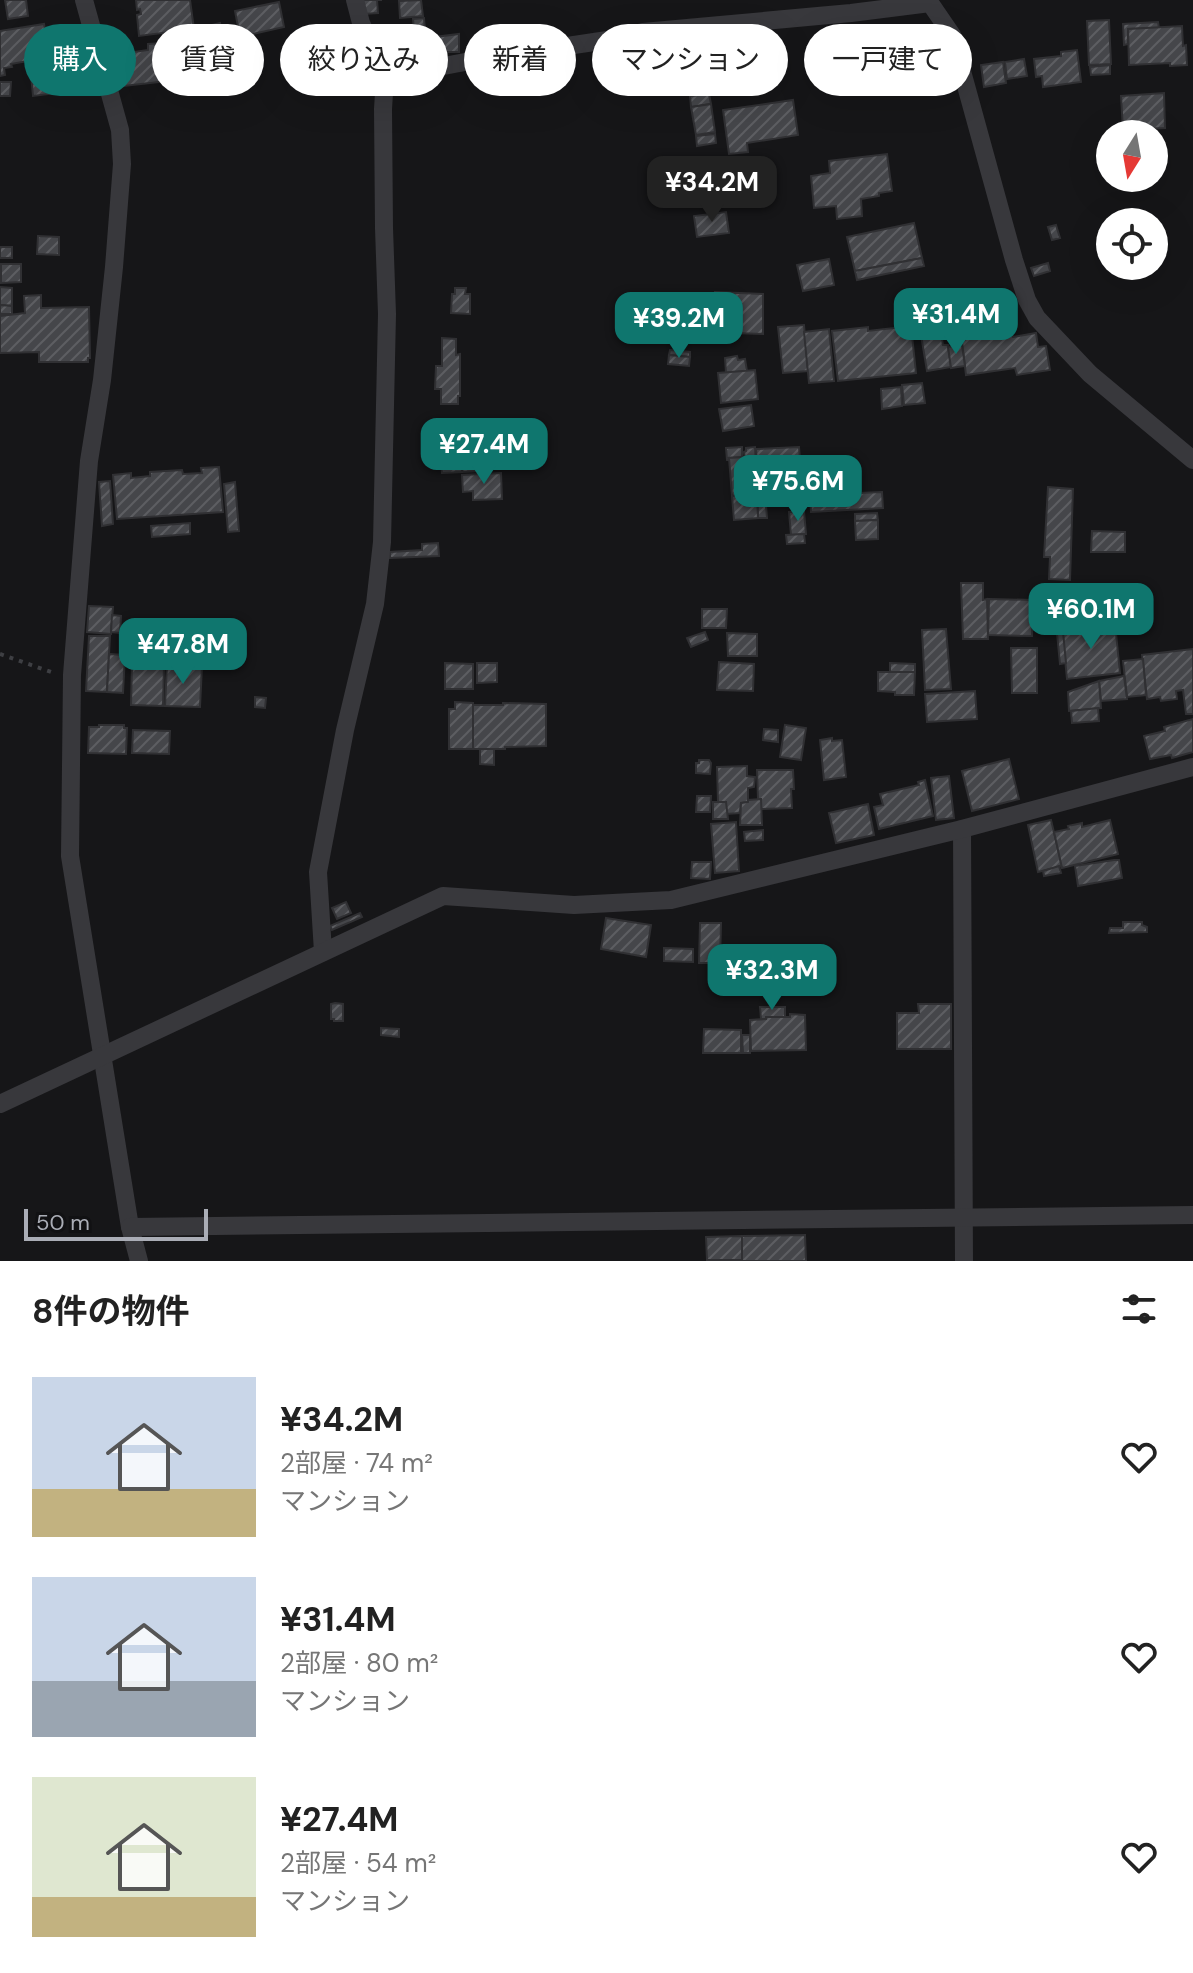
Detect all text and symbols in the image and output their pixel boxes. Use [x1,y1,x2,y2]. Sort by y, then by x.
chip: 購入 [24,24,136,96]
chip: 賃貸 [152,24,264,96]
chip: 絞り込み [280,24,448,96]
chip: 新着 [464,24,576,96]
chip: マンション [592,24,788,96]
chip: 一戸建て [804,24,972,96]
north arrow [1096,120,1168,192]
map controls [1096,120,1168,280]
pin: ¥34.2M [647,156,777,224]
text: ¥34.2M [665,165,759,199]
button: locate [1096,208,1168,280]
pin: ¥31.4M [891,288,1021,356]
pin: ¥39.2M [614,292,744,360]
text: ¥31.4M [912,297,1000,331]
text: ¥39.2M [633,301,725,335]
pin: ¥27.4M [419,418,549,486]
text: ¥27.4M [439,427,529,461]
pin: ¥75.6M [733,455,863,523]
text: ¥75.6M [752,464,844,498]
pin: ¥60.1M [1026,583,1156,651]
text: ¥60.1M [1047,592,1135,626]
pin: ¥47.8M [118,618,248,686]
text: ¥47.8M [137,627,229,661]
pin: ¥32.3M [707,944,837,1012]
text: ¥32.3M [726,953,818,987]
scale bar [24,1205,208,1241]
text: 50 m [36,1208,90,1237]
icon: filters [1117,1287,1161,1331]
text: 8件の物件 [32,1289,190,1334]
text: ¥34.2M [280,1397,403,1442]
icon: home [96,1409,192,1505]
icon: heart [1117,1435,1161,1479]
text: 2部屋 · 74 m² [280,1446,433,1480]
text: マンション [280,1484,410,1518]
text: ¥31.4M [280,1597,396,1642]
icon: home [96,1609,192,1705]
icon: heart [1117,1635,1161,1679]
text: 2部屋 · 80 m² [280,1646,438,1680]
text: マンション [280,1684,410,1718]
text: ¥27.4M [280,1797,399,1842]
icon: home [96,1809,192,1905]
icon: heart [1117,1835,1161,1879]
text: 2部屋 · 54 m² [280,1846,436,1880]
text: マンション [280,1884,410,1918]

